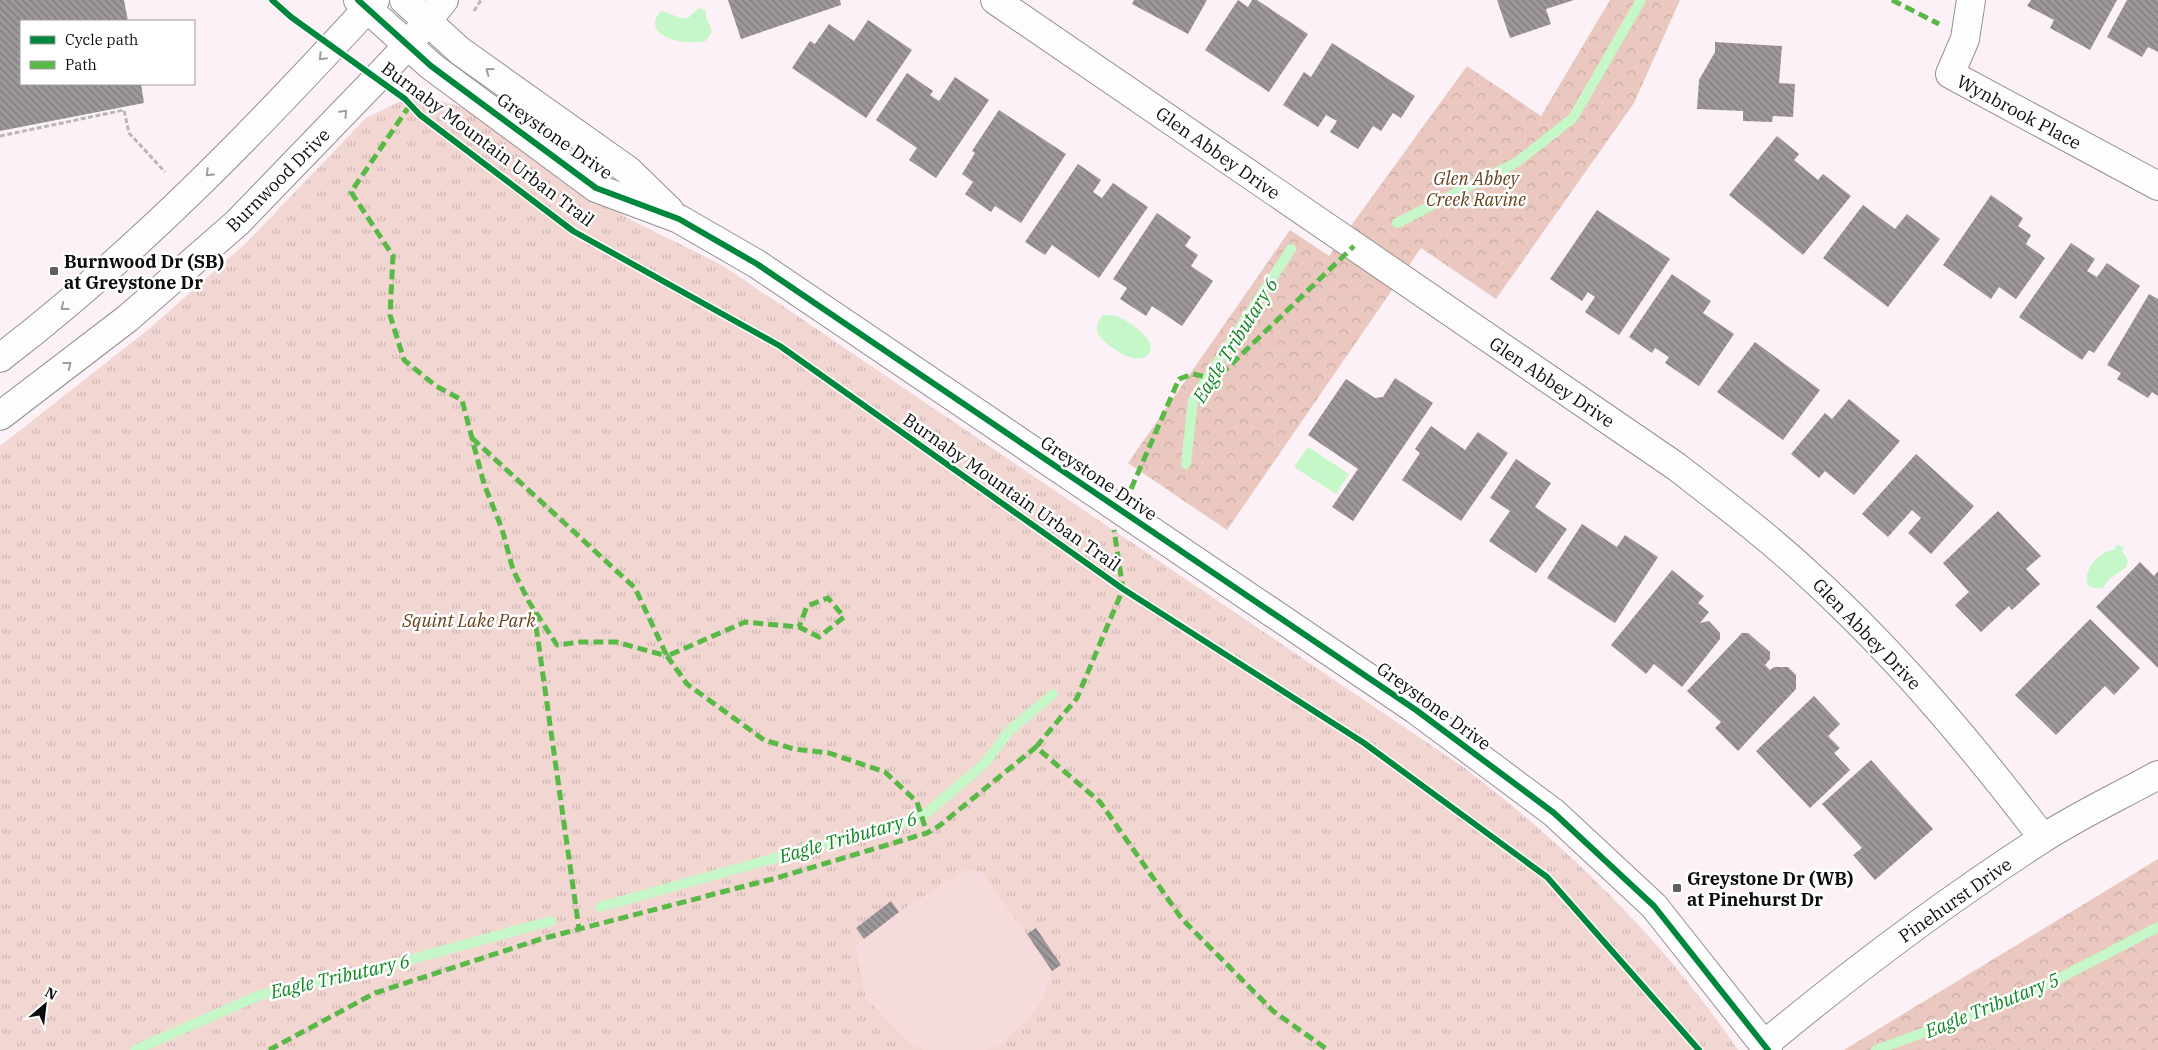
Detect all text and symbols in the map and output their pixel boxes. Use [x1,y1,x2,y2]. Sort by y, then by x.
legend [20,20,195,85]
text: Cycle path [65,30,138,49]
one-way arrow [319,51,328,60]
text: Path [65,55,97,74]
street label: Burnaby Mountain Urban Trail [377,56,599,232]
one-way arrow [485,68,495,77]
street label: Wynbrook Place [1953,70,2085,154]
street label: Greystone Drive [493,88,617,184]
street label: Glen Abbey Drive [1151,102,1285,204]
one-way arrow [338,109,347,118]
street label: Burnwood Drive [221,123,335,237]
one-way arrow [205,167,214,176]
park label: Glen Abbey Creek Ravine [1426,167,1526,211]
place label: Burnwood Dr (SB) at Greystone Dr [64,250,224,294]
marker: Burnwood Dr (SB) at Greystone Dr [48,265,60,277]
water label: Eagle Tributary 6 [1187,273,1283,408]
one-way arrow [61,302,70,310]
street label: Glen Abbey Drive [1485,331,1619,433]
one-way arrow [62,363,71,371]
street label: Burnaby Mountain Urban Trail [899,408,1125,576]
street label: Greystone Drive [1036,430,1162,526]
street label: Glen Abbey Drive [1808,573,1926,695]
park label: Squint Lake Park [401,609,536,632]
street label: Greystone Drive [1372,657,1496,755]
water label: Eagle Tributary 6 [775,806,920,868]
street label: Pinehurst Drive [1894,852,2016,948]
place label: Greystone Dr (WB) at Pinehurst Dr [1687,867,1853,911]
marker: Greystone Dr (WB) at Pinehurst Dr [1671,882,1683,894]
water label: Eagle Tributary 6 [267,948,412,1004]
water label: Eagle Tributary 5 [1921,967,2063,1043]
north arrow [20,980,70,1030]
text: N [42,983,60,1004]

